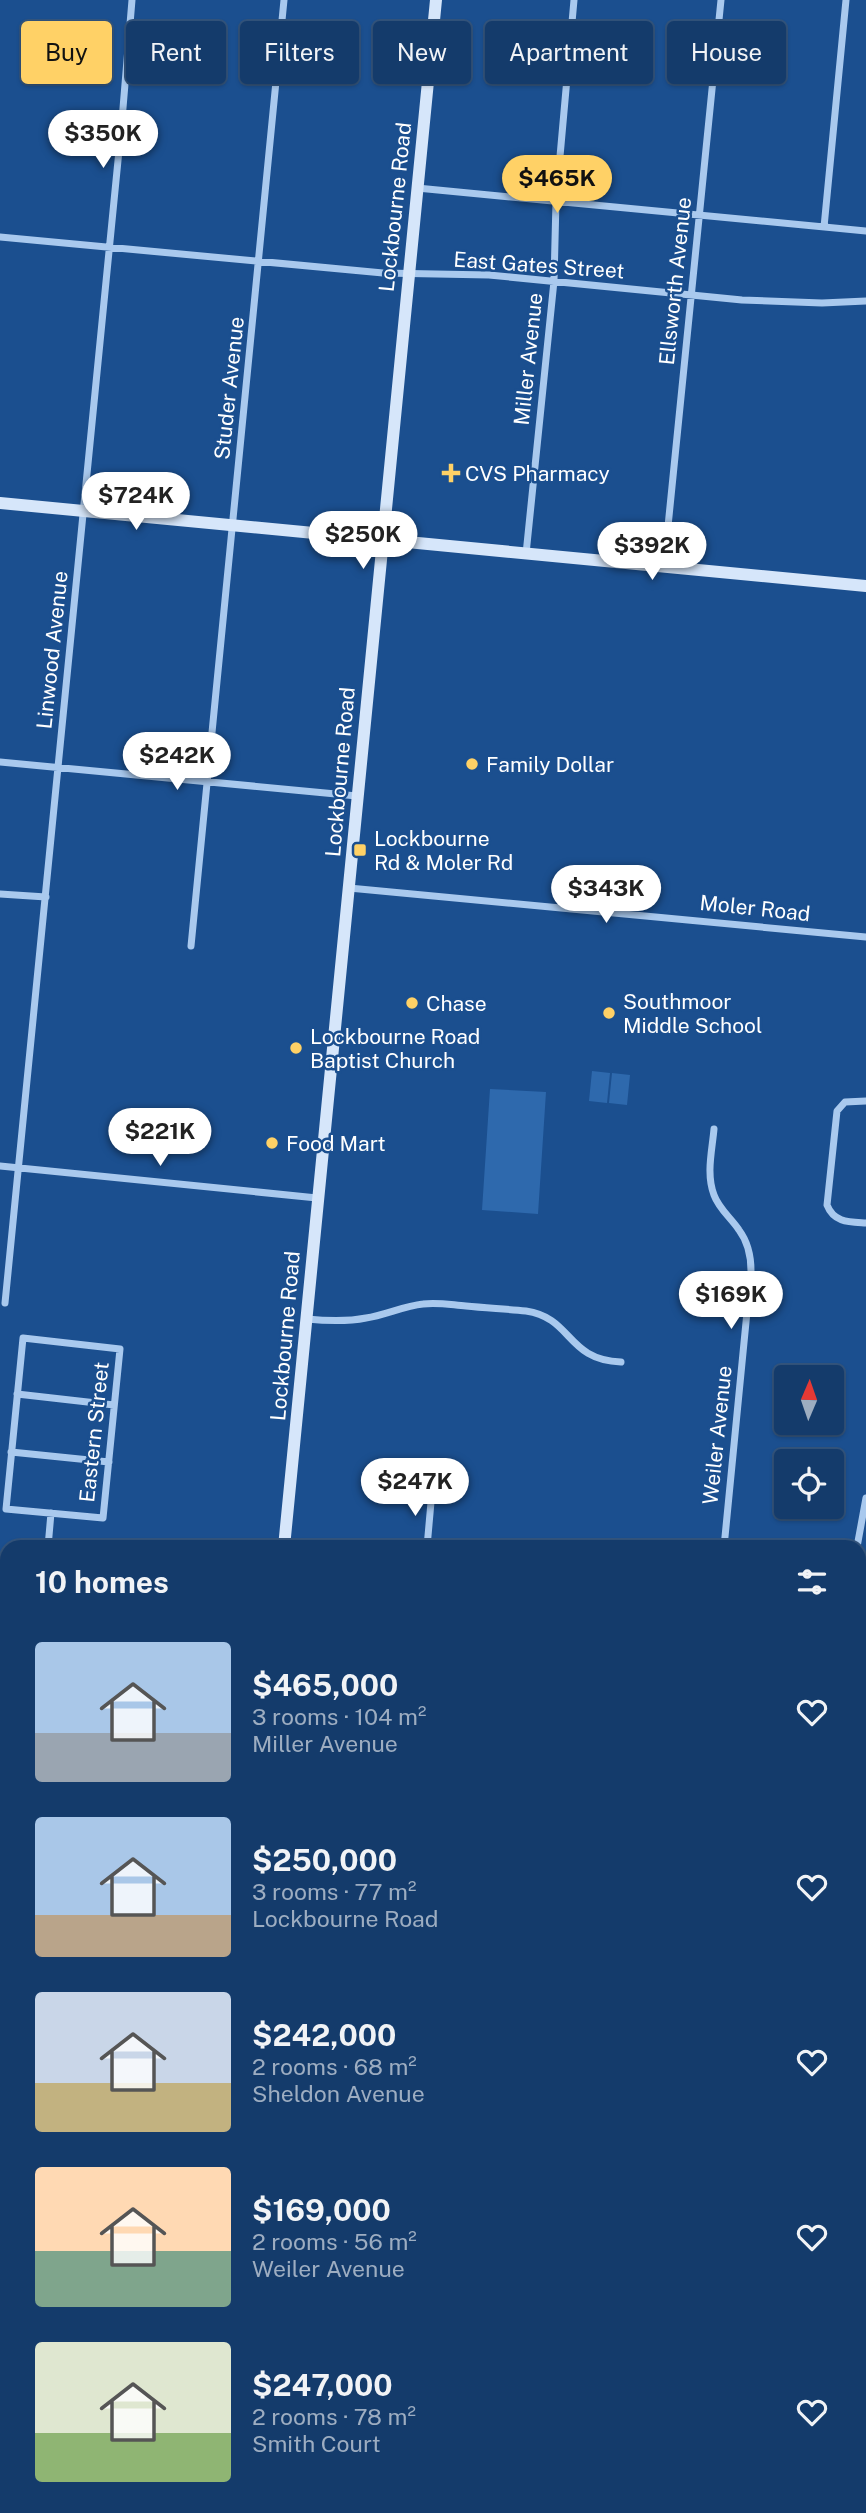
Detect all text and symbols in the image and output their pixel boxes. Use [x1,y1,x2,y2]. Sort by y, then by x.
chip: Buy [21,21,112,84]
chip: Rent [126,21,226,84]
chip: Filters [240,21,359,84]
chip: New [373,21,471,84]
chip: Apartment [485,21,653,84]
chip: House [667,21,786,84]
pin: $350K [54,110,152,170]
text: $350K [64,119,142,146]
street label: Lockbourne Road [374,121,416,293]
pin: $465K [508,156,606,215]
text: $465K [518,164,596,191]
street label: Ellsworth Avenue [654,196,696,366]
street label: East Gates Street [453,247,625,283]
street label: Miller Avenue [509,291,547,427]
street label: Studer Avenue [209,315,249,461]
place label: CVS Pharmacy [465,461,610,486]
marker: CVS Pharmacy [443,465,459,481]
pin: $724K [87,472,185,532]
text: $724K [98,481,174,508]
pin: $250K [314,512,412,571]
text: $250K [324,520,402,547]
pin: $392K [603,522,701,582]
text: $392K [613,531,691,558]
street label: Linwood Avenue [31,570,73,730]
street label: Lockbourne Road [320,686,360,858]
pin: $242K [128,732,226,792]
text: $242K [139,741,215,768]
place label: Family Dollar [486,752,614,777]
marker: Family Dollar [464,756,480,772]
place label: Lockbourne Rd & Moler Rd [374,826,513,875]
marker: Lockbourne Rd & Moler Rd [352,842,368,858]
pin: $343K [557,866,655,925]
text: $343K [567,874,645,901]
street label: Moler Road [698,890,812,926]
place label: Southmoor Middle School [623,989,762,1038]
place label: Chase [426,991,487,1016]
marker: Chase [404,995,420,1011]
marker: Southmoor Middle School [601,1005,617,1021]
place label: Lockbourne Road Baptist Church [310,1024,480,1073]
marker: Lockbourne Road Baptist Church [288,1040,304,1056]
pin: $221K [111,1108,209,1168]
text: $221K [124,1117,196,1144]
place label: Food Mart [286,1131,386,1156]
marker: Food Mart [264,1135,280,1151]
street label: Lockbourne Road [265,1250,305,1422]
pin: $169K [682,1272,780,1331]
text: $169K [695,1280,767,1307]
street label: Eastern Street [74,1360,114,1504]
street label: Weiler Avenue [697,1364,737,1506]
north arrow [774,1365,844,1435]
map controls [774,1365,844,1519]
button: locate [774,1449,844,1519]
pin: $247K [366,1458,464,1518]
text: $247K [377,1467,453,1494]
icon: filters [793,1563,831,1601]
text: 10 homes [35,1564,169,1600]
text: $465,000 [252,1667,398,1703]
icon: home [91,1670,175,1754]
icon: heart [793,1693,831,1731]
text: 3 rooms · 104 m² [252,1703,426,1730]
text: Miller Avenue [252,1730,398,1757]
text: $250,000 [252,1842,397,1878]
icon: home [91,1845,175,1929]
icon: heart [793,1868,831,1906]
text: 3 rooms · 77 m² [252,1878,416,1905]
text: Lockbourne Road [252,1905,439,1932]
text: $242,000 [252,2017,396,2053]
icon: home [91,2020,175,2104]
icon: heart [793,2043,831,2081]
text: 2 rooms · 68 m² [252,2053,417,2080]
text: Sheldon Avenue [252,2080,425,2107]
text: $169,000 [252,2192,391,2228]
icon: home [91,2195,175,2279]
icon: heart [793,2218,831,2256]
text: 2 rooms · 56 m² [252,2228,417,2255]
text: Weiler Avenue [252,2255,405,2282]
text: $247,000 [252,2367,393,2403]
icon: home [91,2370,175,2454]
icon: heart [793,2393,831,2431]
text: 2 rooms · 78 m² [252,2403,416,2430]
text: Smith Court [252,2430,381,2457]

